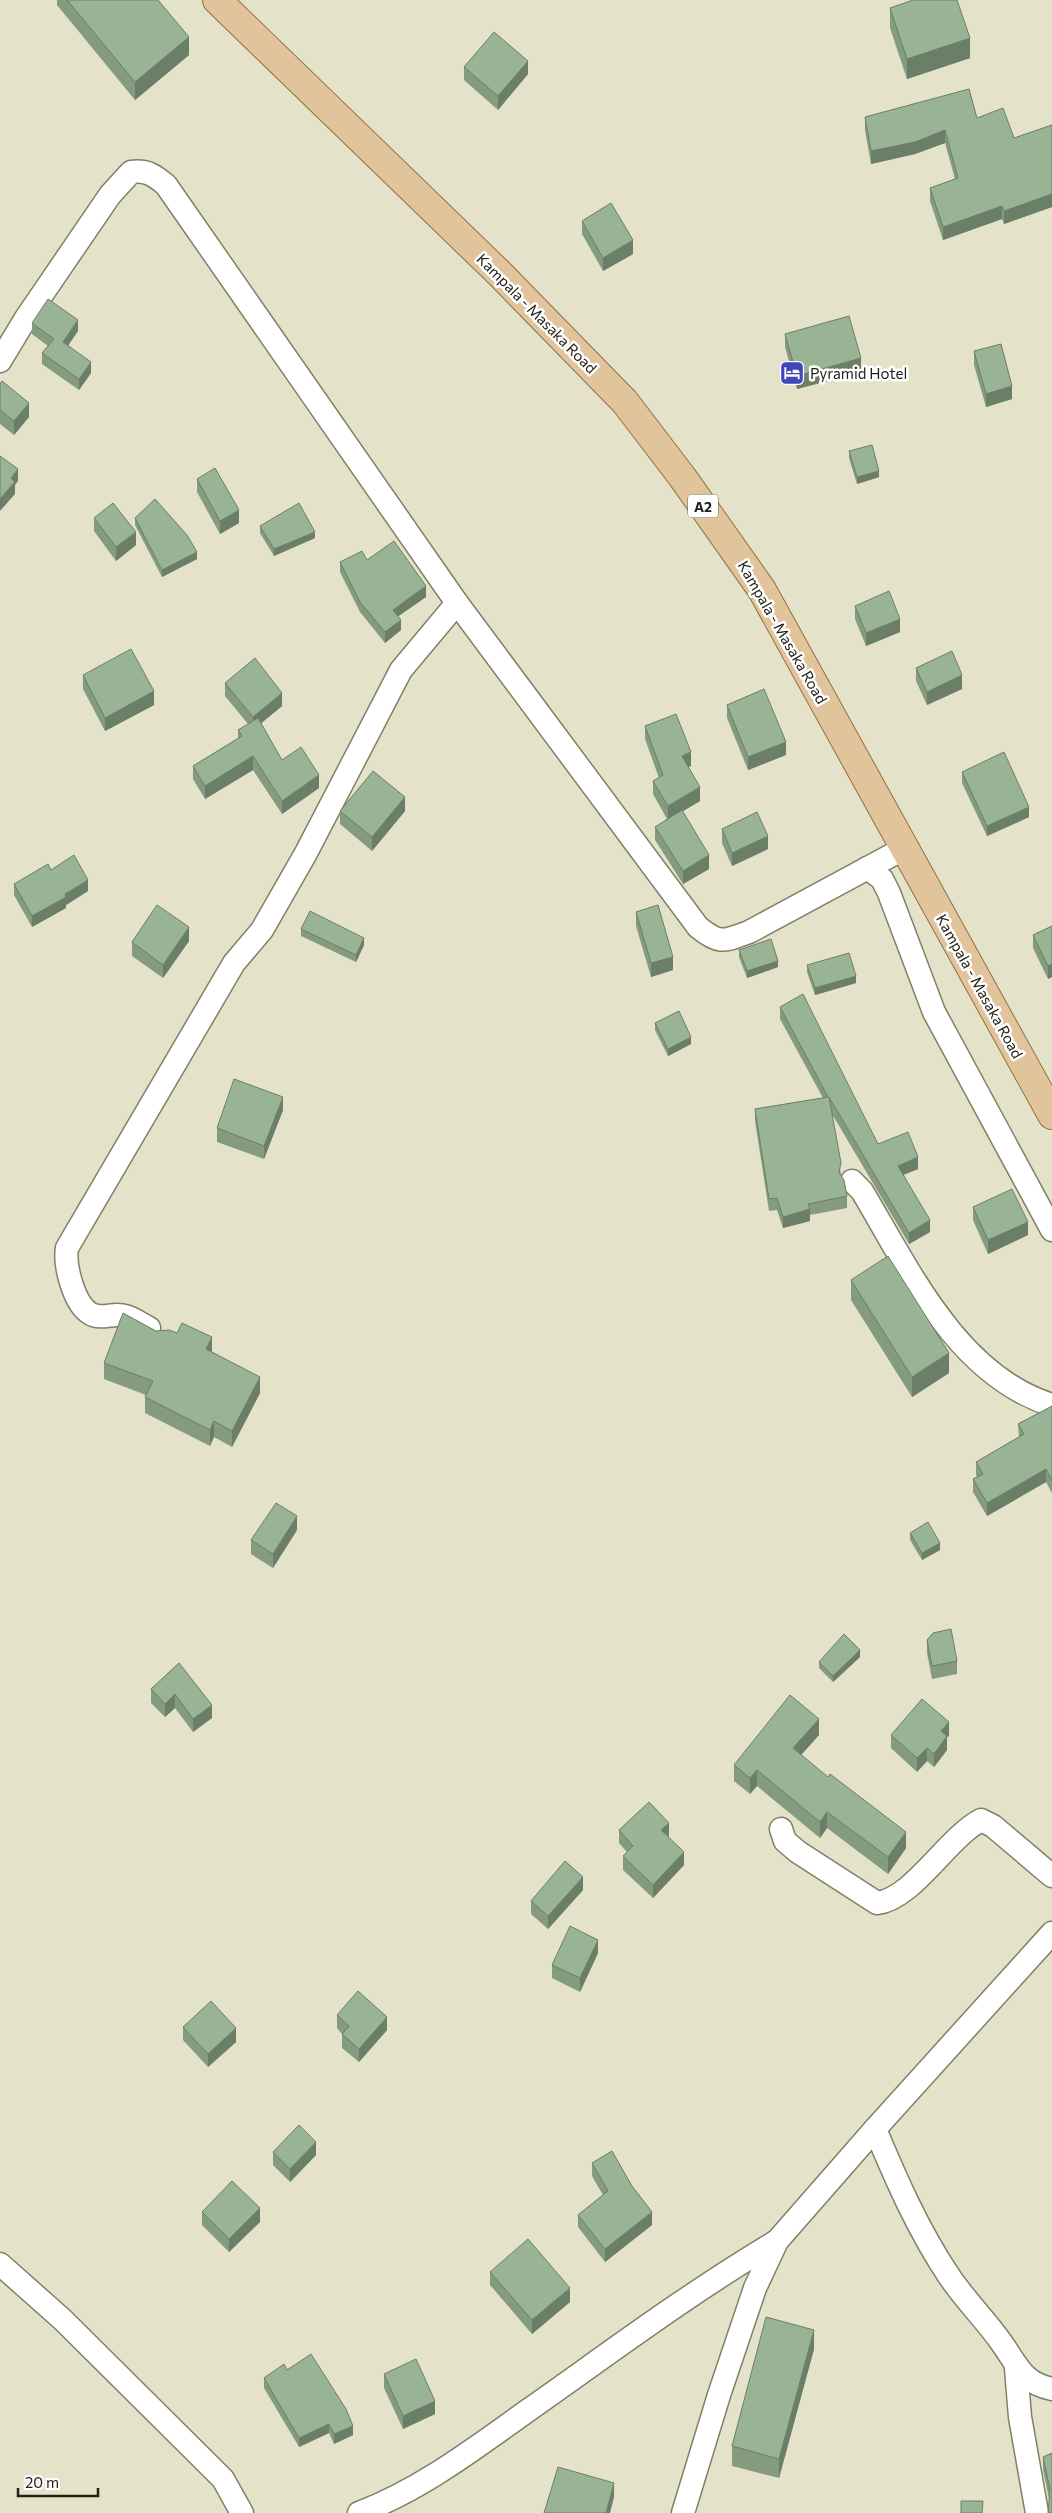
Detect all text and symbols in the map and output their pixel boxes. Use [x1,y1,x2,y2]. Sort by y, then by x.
street label: Kampala - Masaka Road [473,249,601,377]
hotel icon: Pyramid Hotel [779,360,805,386]
place label: Pyramid Hotel [810,364,907,382]
road number: A2 [688,494,718,518]
street label: Kampala - Masaka Road [735,557,831,707]
street label: Kampala - Masaka Road [933,911,1027,1061]
scale bar [18,2466,98,2498]
text: 20 m [25,2473,59,2491]

